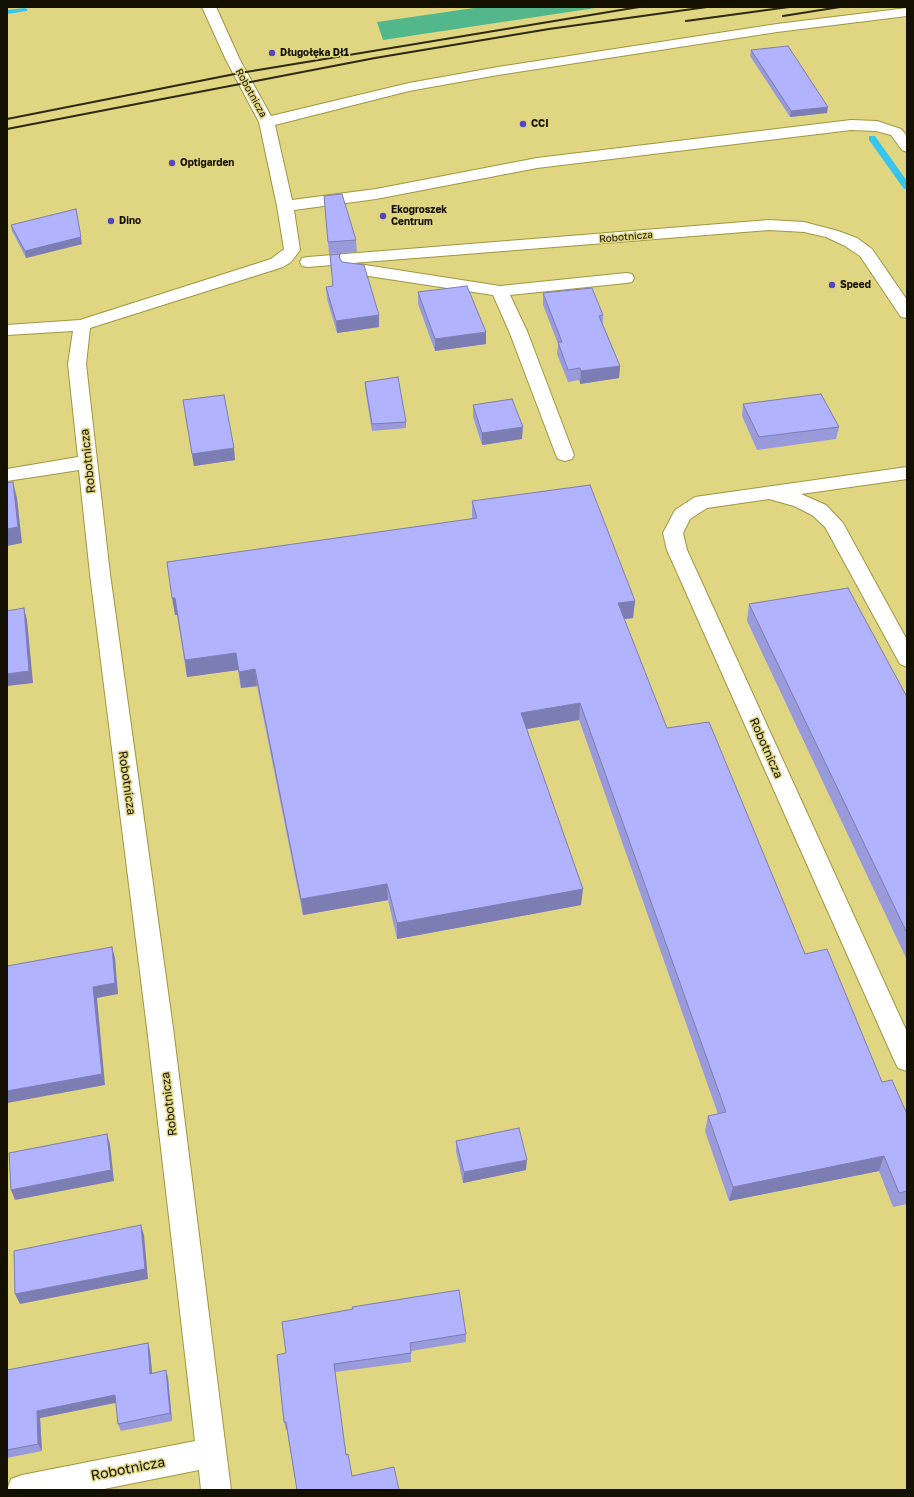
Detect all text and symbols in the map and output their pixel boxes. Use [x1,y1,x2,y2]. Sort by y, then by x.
place label: Długołęka Dł1 [280,47,349,59]
marker: Długołęka Dł1 [267,48,277,58]
street label: Robotnicza [233,67,269,119]
place label: CCI [531,118,549,130]
marker: CCI [518,119,528,129]
place label: Optigarden [180,157,234,169]
marker: Optigarden [167,158,177,168]
place label: Ekogroszek Centrum [391,204,447,228]
marker: Ekogroszek Centrum [378,211,388,221]
place label: Dino [119,215,141,227]
marker: Dino [106,216,116,226]
street label: Robotnicza [599,229,653,245]
place label: Speed [840,279,871,291]
marker: Speed [827,280,837,290]
street label: Robotnicza [77,428,99,494]
street label: Robotnicza [746,716,786,780]
street label: Robotnicza [115,750,139,816]
street label: Robotnicza [158,1071,180,1137]
street label: Robotnicza [89,1454,167,1484]

